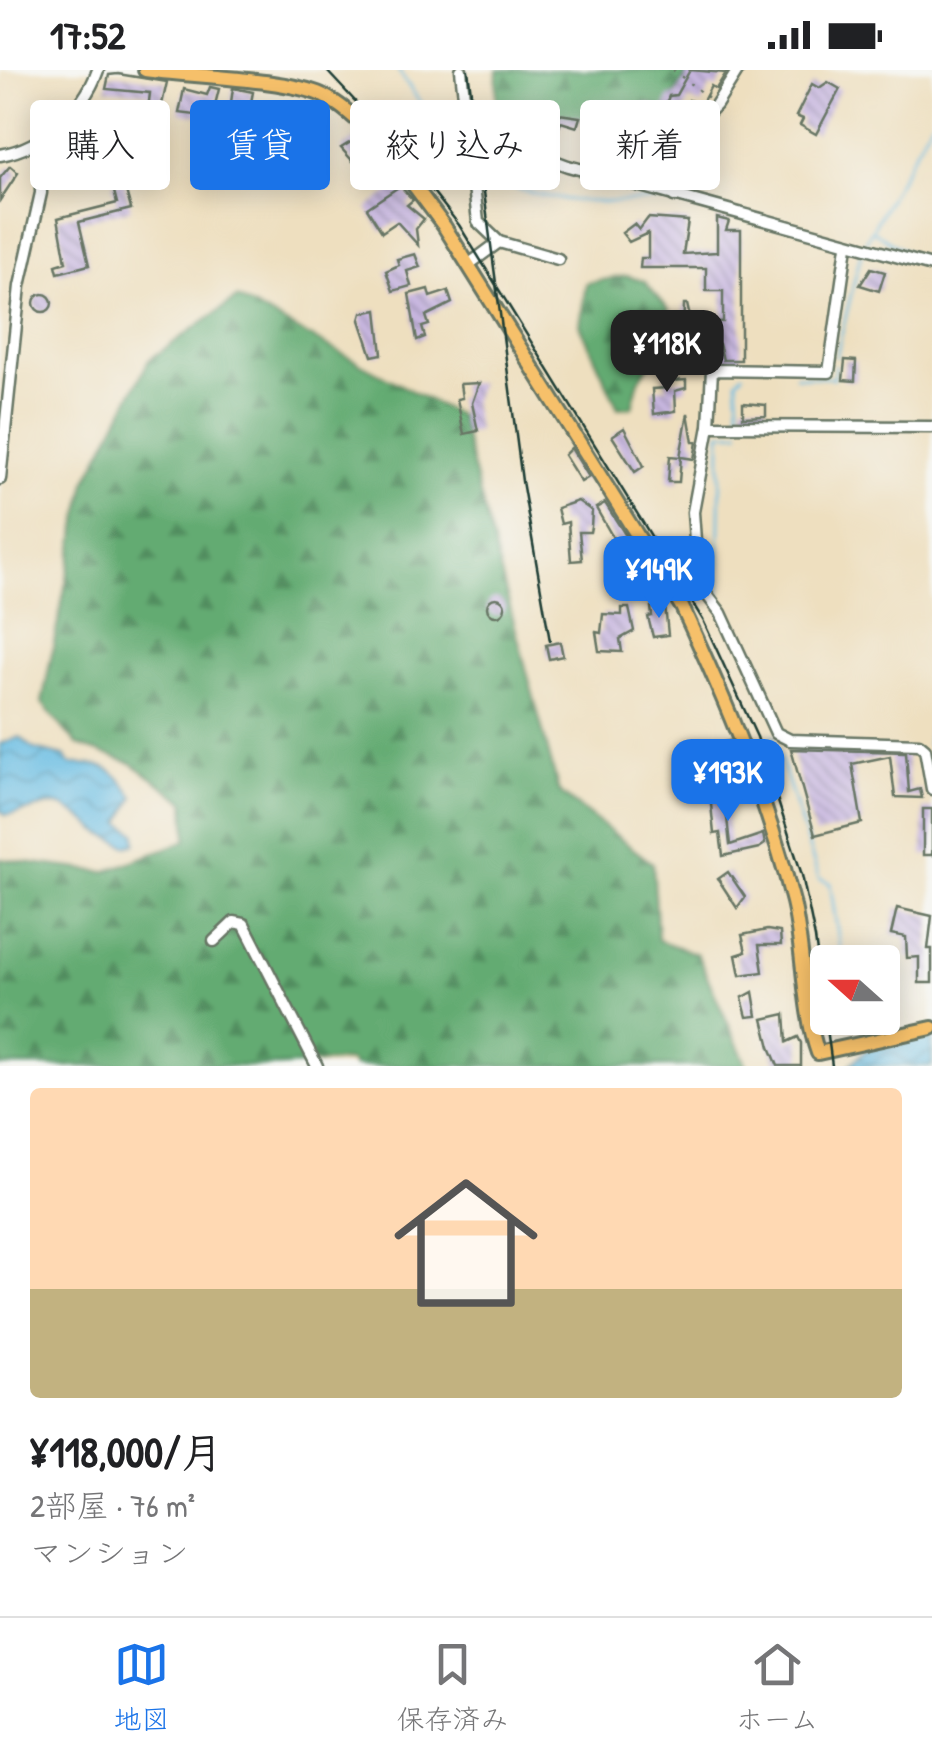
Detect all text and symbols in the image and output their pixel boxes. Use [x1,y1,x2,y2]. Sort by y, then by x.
text: 17:52 [50,9,125,61]
chip: 購入 [30,100,170,190]
chip: 賃貸 [190,100,330,190]
chip: 絞り込み [350,100,560,190]
chip: 新着 [580,100,720,190]
pin: ¥118K [597,310,737,395]
text: ¥118K [633,321,701,364]
pin: ¥149K [589,536,729,621]
text: ¥149K [626,547,692,590]
pin: ¥193K [658,739,798,824]
text: ¥193K [693,750,763,793]
north arrow [810,945,900,1035]
map controls [810,945,900,1035]
icon: home [376,1153,556,1333]
text: ¥118,000/月 [30,1423,223,1480]
text: 2部屋 · 76 m² [30,1484,195,1527]
text: マンション [30,1531,189,1574]
tab: 地図 [114,1637,170,1738]
tab: 保存済み [397,1637,509,1738]
tab: ホーム [736,1637,818,1738]

